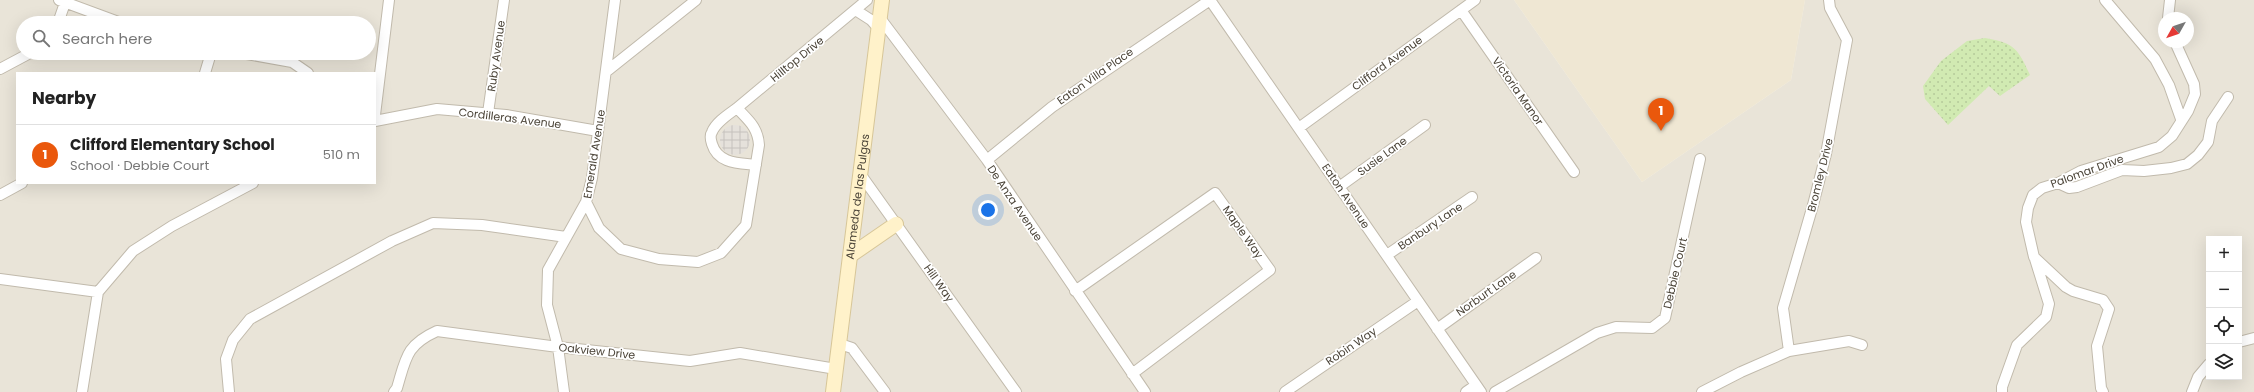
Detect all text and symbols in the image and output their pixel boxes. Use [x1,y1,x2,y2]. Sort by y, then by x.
north arrow [2158,12,2194,48]
search box [16,16,376,60]
street label: Ruby Avenue [483,19,509,93]
icon: search [30,27,52,49]
text: Search here [62,28,152,49]
street label: Hilltop Drive [767,32,827,86]
street label: Clifford Avenue [1348,32,1426,94]
street label: Eaton Villa Place [1054,44,1137,108]
street label: Victoria Manor [1488,54,1548,128]
text: Nearby [32,86,96,110]
pin: 1 [1648,98,1674,131]
street label: Cordilleras Avenue [458,104,563,132]
street label: Emerald Avenue [579,108,609,200]
street label: Susie Lane [1354,132,1410,179]
street label: Alameda de las Pulgas [842,133,873,260]
text: Clifford Elementary School [70,134,275,155]
street label: Bromley Drive [1803,136,1837,214]
text: 1 [43,145,47,164]
text: 510 m [323,145,360,164]
street label: Palomar Drive [2048,150,2126,192]
text: School · Debbie Court [70,156,209,175]
street label: Eaton Avenue [1318,160,1374,232]
street label: De Anza Avenue [984,162,1047,244]
street label: Banbury Lane [1394,198,1466,254]
your location [978,200,998,220]
street label: Maple Way [1219,202,1268,262]
street label: Debbie Court [1659,236,1691,310]
map controls [2206,236,2242,380]
button: + [2206,236,2242,272]
street label: Hill Way [920,261,958,306]
street label: Norburt Lane [1453,266,1520,320]
button: − [2206,272,2242,308]
button: locate [2206,308,2242,344]
street label: Robin Way [1322,323,1380,369]
street label: Oakview Drive [558,339,636,363]
button: layers [2206,344,2242,380]

